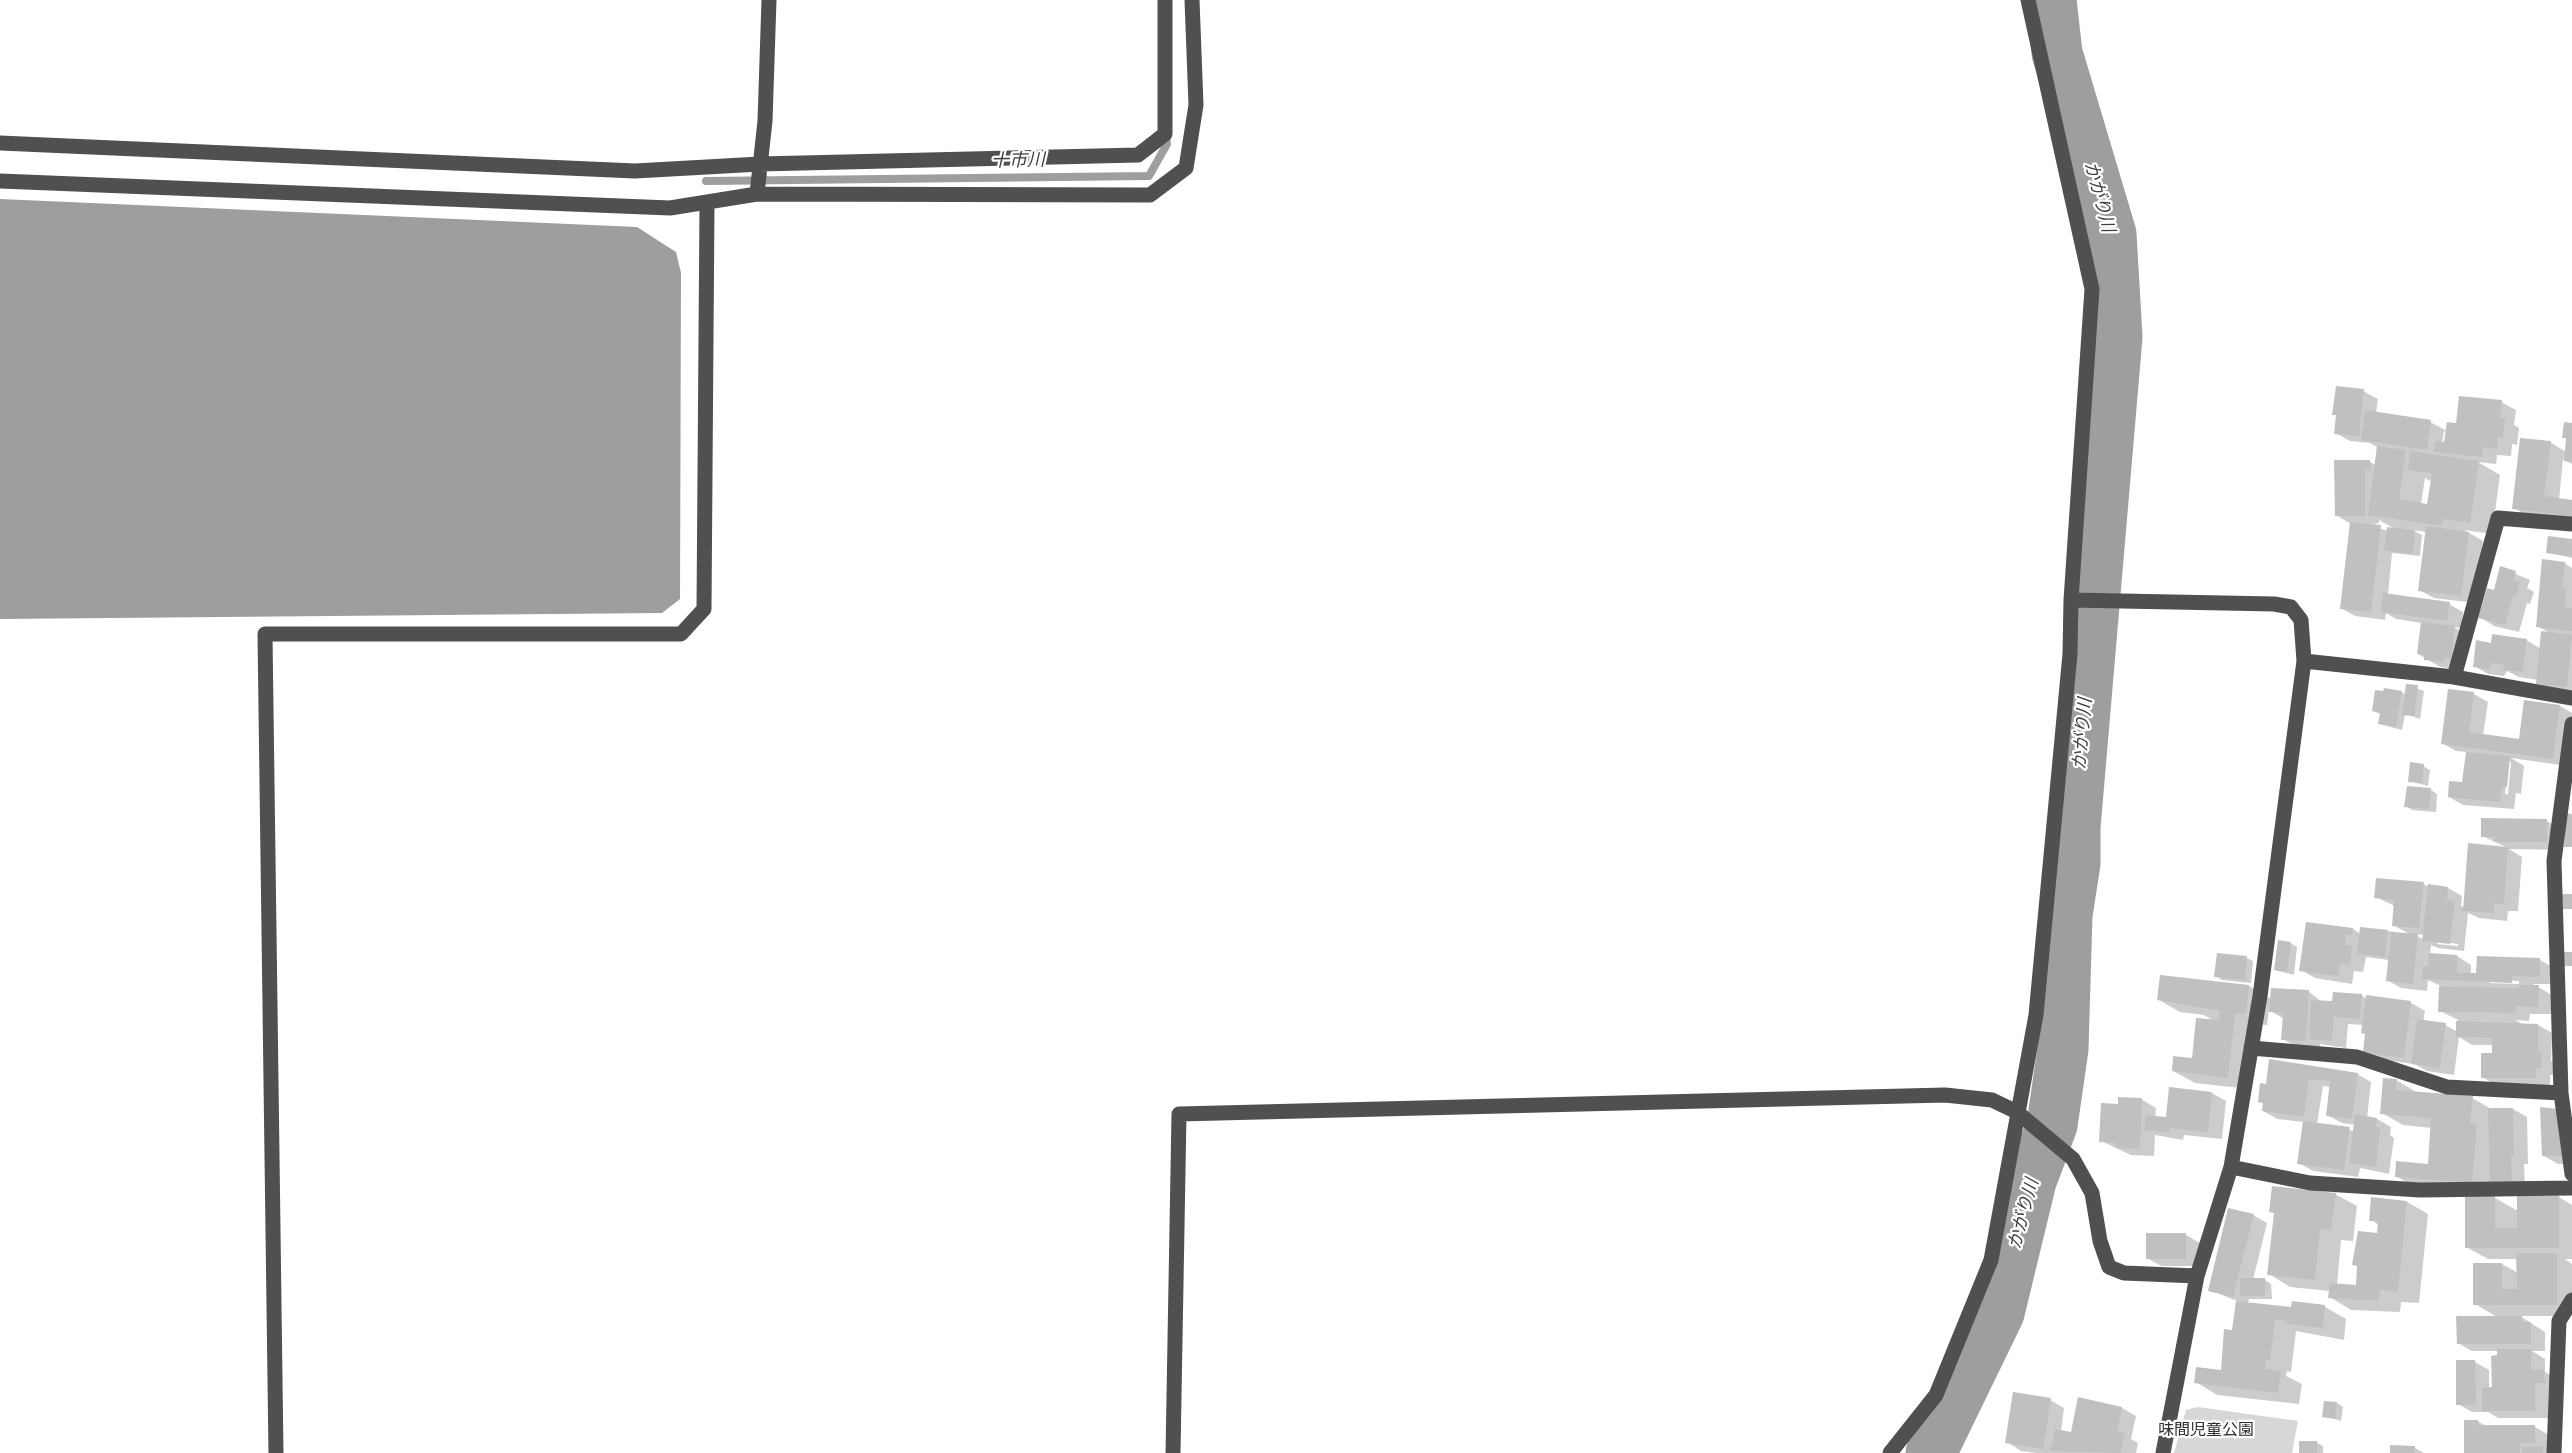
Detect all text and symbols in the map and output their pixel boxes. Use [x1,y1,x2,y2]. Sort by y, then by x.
water label: 十市川 [991,150,1045,172]
water label: かがり川 [2079,159,2119,235]
water label: かがり川 [2069,697,2097,771]
water label: かがり川 [2004,1176,2044,1252]
park label: 味間児童公園 [2158,1421,2254,1441]

